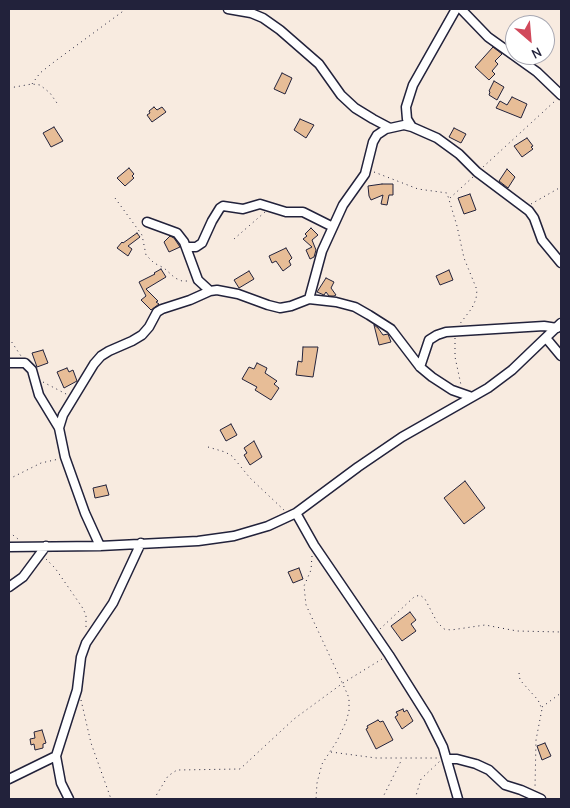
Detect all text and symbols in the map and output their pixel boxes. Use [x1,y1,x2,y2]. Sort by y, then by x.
north arrow [505,15,555,65]
text: N [529,43,545,63]

